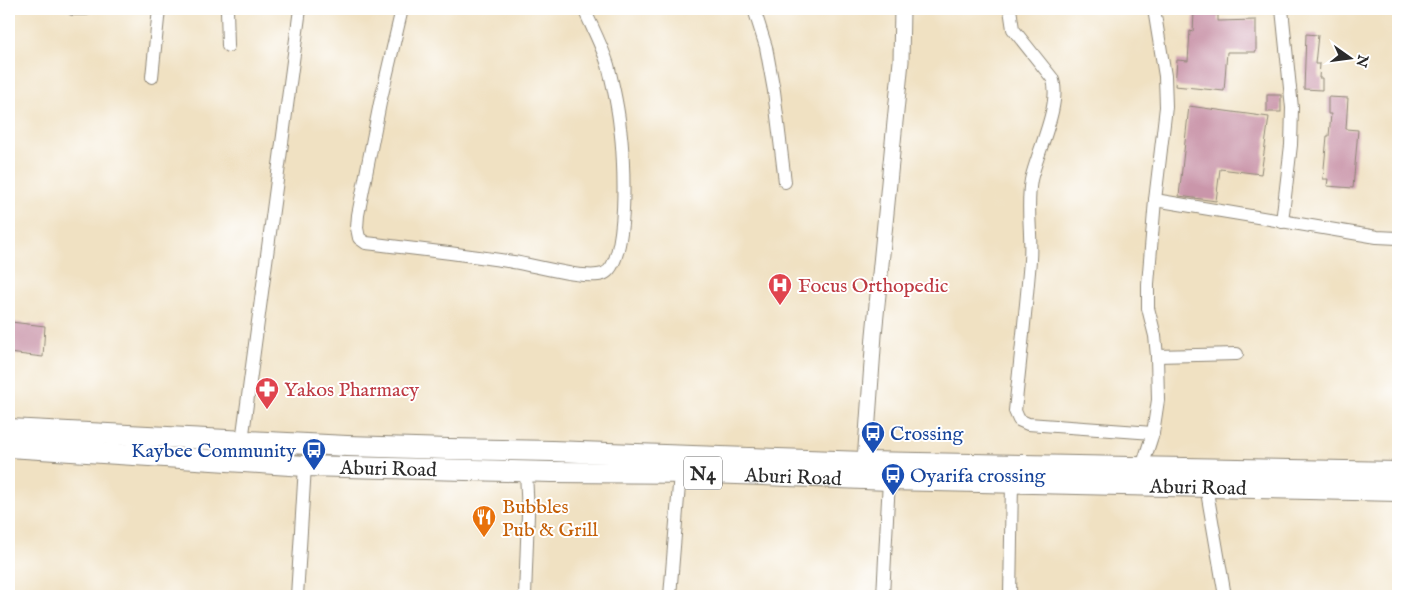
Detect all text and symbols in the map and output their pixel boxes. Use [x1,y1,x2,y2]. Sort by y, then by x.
north arrow [1324,32,1374,82]
text: N [1351,52,1372,69]
hospital icon: Focus Orthopedic [767,272,793,306]
place label: Focus Orthopedic [798,274,948,299]
pharmacy icon: Yakos Pharmacy [254,376,280,410]
place label: Yakos Pharmacy [284,378,419,403]
bus stop icon: Crossing [860,420,886,454]
place label: Crossing [890,422,964,447]
bus stop icon: Kaybee Community [301,437,327,471]
place label: Kaybee Community [131,439,296,464]
street label: Aburi Road [339,456,437,483]
road number: N4 [684,456,722,489]
bus stop icon: Oyarifa crossing [880,462,906,496]
street label: Aburi Road [743,463,842,492]
place label: Oyarifa crossing [910,464,1047,489]
street label: Aburi Road [1148,475,1247,502]
place label: Bubbles Pub & Grill [502,495,598,543]
restaurant icon: Bubbles Pub & Grill [471,504,497,538]

